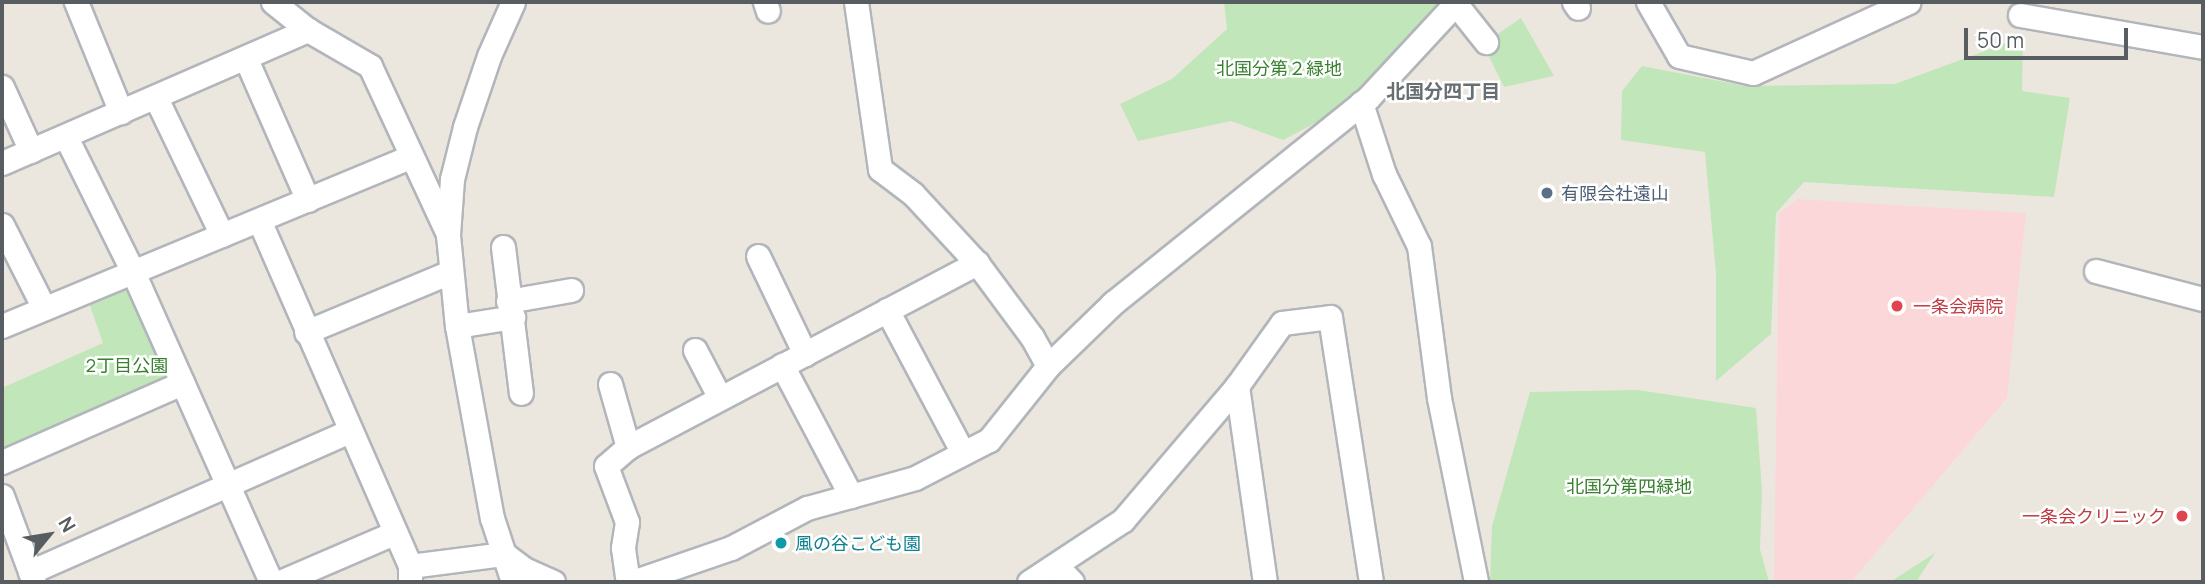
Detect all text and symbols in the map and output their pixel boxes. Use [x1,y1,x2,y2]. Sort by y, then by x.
scale bar [1967,14,2132,58]
text: 50 m [1977,26,2024,54]
park label: 北国分第２緑地 [1216,57,1342,79]
district label: 北国分四丁目 [1386,81,1500,103]
place label: 有限会社遠山 [1561,182,1669,204]
marker: 有限会社遠山 [1539,185,1555,201]
place label: 一条会病院 [1913,295,2003,317]
marker: 一条会病院 [1887,296,1907,316]
park label: 2丁目公園 [86,354,168,376]
park label: 北国分第四緑地 [1566,475,1692,497]
north arrow [14,500,84,570]
place label: 一条会クリニック [2022,505,2166,527]
marker: 一条会クリニック [2172,506,2192,526]
text: N [53,512,82,537]
place label: 風の谷こども園 [795,532,921,554]
marker: 風の谷こども園 [773,535,789,551]

